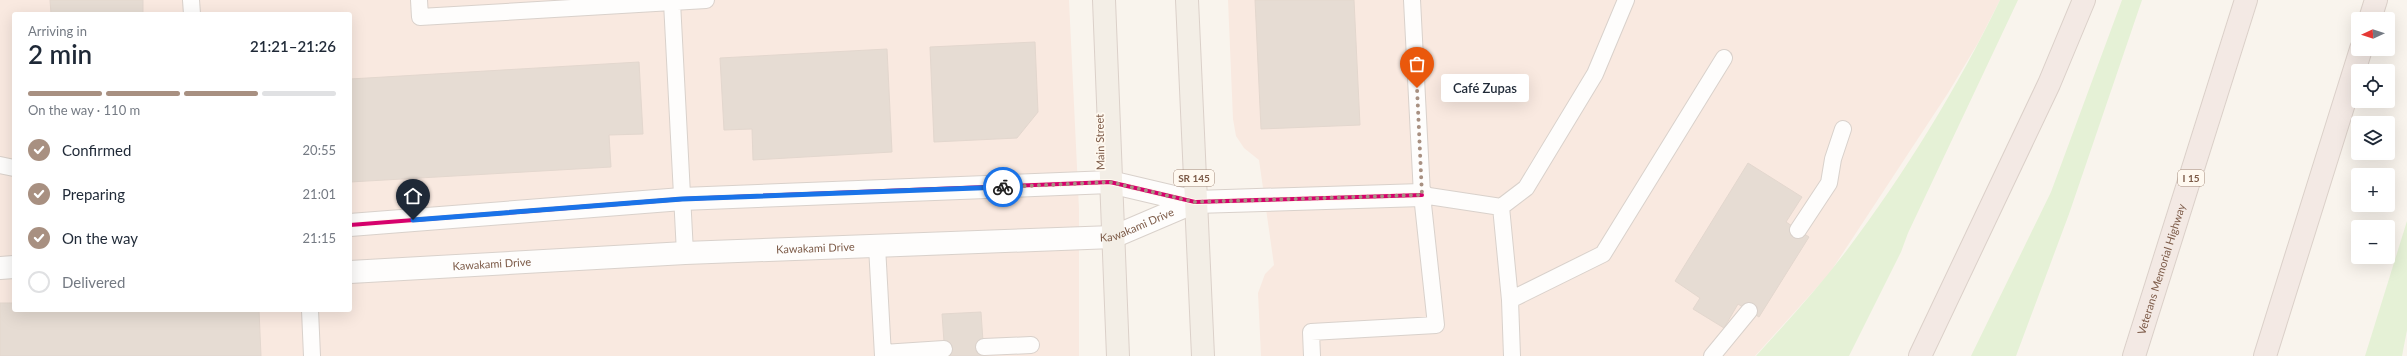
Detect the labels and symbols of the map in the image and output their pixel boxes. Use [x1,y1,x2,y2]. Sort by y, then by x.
north arrow [2351,12,2395,56]
pin [1400,47,1434,88]
callout: Café Zupas [1441,74,1529,102]
street label: Main Street [1093,114,1106,170]
courier [983,167,1023,207]
road number: SR 145 [1174,170,1214,186]
road number: I 15 [2178,170,2204,186]
pin [396,179,430,220]
street label: Veterans Memorial Highway [2134,202,2188,336]
street label: Kawakami Drive [1100,205,1176,243]
street label: Kawakami Drive [776,240,855,256]
street label: Kawakami Drive [452,255,532,272]

